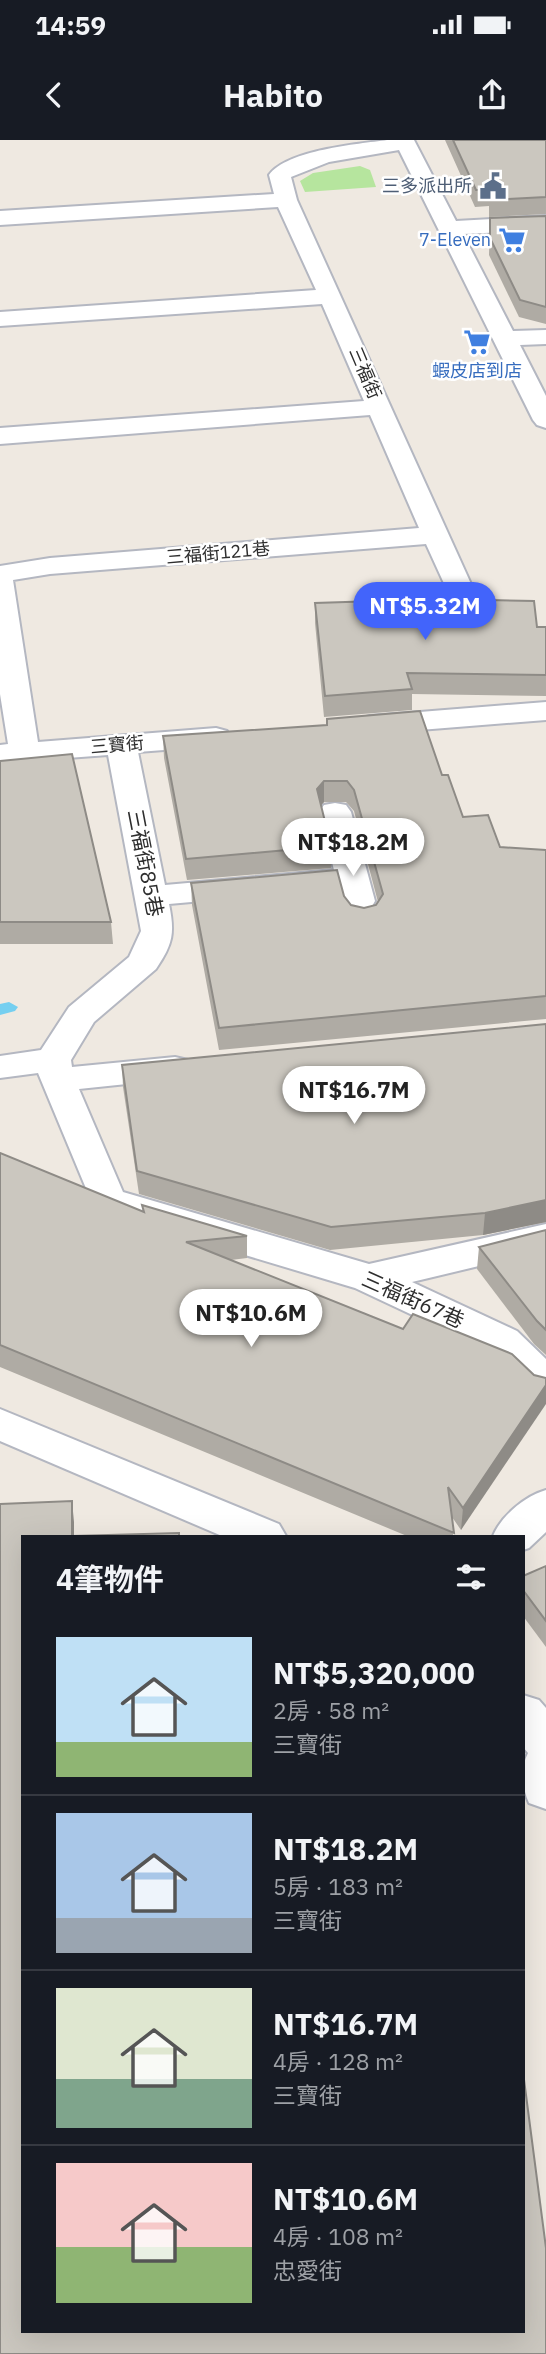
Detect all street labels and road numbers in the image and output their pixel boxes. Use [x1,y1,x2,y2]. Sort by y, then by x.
street label: 三福街 [344,343,387,402]
street label: 三福街121巷 [165,536,271,569]
street label: 三寶街 [89,731,145,758]
street label: 三福街85巷 [122,807,170,919]
street label: 三福街67巷 [358,1264,469,1334]

